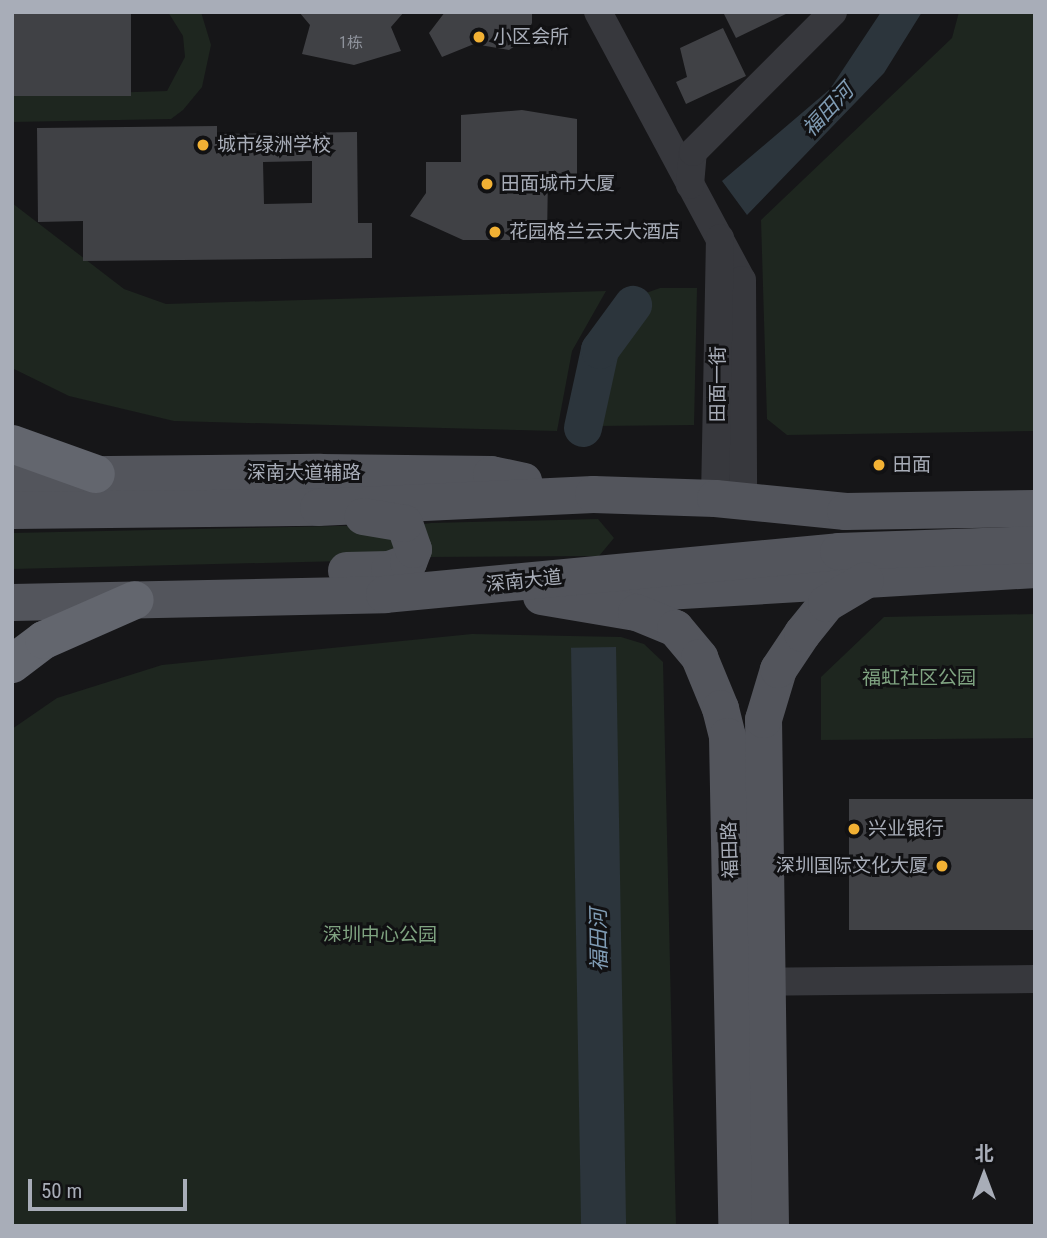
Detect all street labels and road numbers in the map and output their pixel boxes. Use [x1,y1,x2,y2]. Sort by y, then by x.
street label: 田面一街 [707,346,729,422]
street label: 深南大道辅路 [247,462,361,484]
street label: 深南大道 [485,566,563,596]
street label: 福田路 [718,821,742,879]

